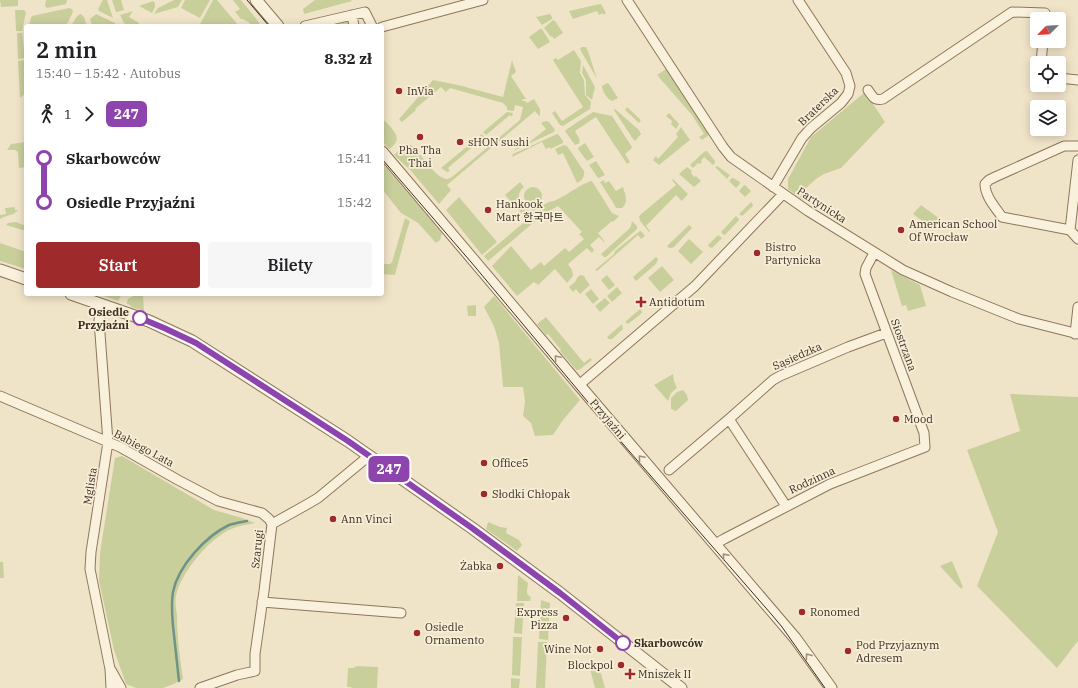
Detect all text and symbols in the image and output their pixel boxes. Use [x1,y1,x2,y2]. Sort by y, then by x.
north arrow [1030,12,1066,48]
map controls [1030,12,1066,136]
text: 2 min [36,35,97,64]
text: 8.32 zł [325,49,372,68]
button: locate [1030,56,1066,92]
text: 15:40 – 15:42 · Autobus [36,65,181,82]
street label: Braterska [795,83,841,129]
place label: InVia [407,84,434,98]
marker: InVia [394,86,404,96]
button: layers [1030,100,1066,136]
icon: walk [36,103,58,125]
icon: forward [78,103,100,125]
text: 247 [114,105,139,123]
text: 1 [64,106,72,123]
marker: Pha Tha Thai [415,132,425,142]
place label: sHON sushi [468,135,529,149]
marker: sHON sushi [455,137,465,147]
place label: Pha Tha Thai [399,143,441,170]
text: Skarbowców [66,149,161,168]
text: 15:41 [337,150,372,167]
street label: Partynicka [795,184,849,226]
text: Osiedle Przyjaźni [66,193,195,212]
text: 15:42 [337,194,372,211]
place label: Hankook Mart 한국마트 [496,197,564,224]
marker: Hankook Mart 한국마트 [483,205,493,215]
place label: American School Of Wrocław [909,217,997,244]
marker: American School Of Wrocław [896,225,906,235]
place label: Bistro Partynicka [765,240,821,267]
button: Start [36,242,200,288]
button: Bilety [208,242,372,288]
marker: Bistro Partynicka [752,248,762,258]
place label: Antidotum [649,295,706,309]
marker: Antidotum [636,297,646,307]
place label: Osiedle Przyjaźni [78,305,129,332]
marker: Osiedle Przyjaźni [132,310,148,326]
street label: Siostrzana [888,317,920,373]
street label: Sąsiedzka [770,339,824,373]
one-way arrow [554,356,561,363]
street label: Przyjaźni [587,396,629,442]
place label: Mood [904,412,933,426]
marker: Mood [891,414,901,424]
street label: Babiego Lata [111,426,177,470]
one-way arrow [638,455,645,462]
line badge: 247 [366,456,412,482]
place label: Office5 [492,456,529,470]
marker: Office5 [479,458,489,468]
text: 247 [376,460,402,478]
street label: Rodzinna [787,463,837,497]
street label: Mglista [80,466,100,506]
place label: Słodki Chłopak [492,487,571,501]
marker: Słodki Chłopak [479,489,489,499]
place label: Ann Vinci [341,512,392,526]
marker: Ann Vinci [328,514,338,524]
street label: Szarugi [248,528,266,569]
one-way arrow [723,554,730,561]
place label: Żabka [460,559,492,573]
marker: Żabka [495,561,505,571]
place label: Express Pizza [517,605,558,632]
place label: Ronomed [810,605,860,619]
marker: Ronomed [797,607,807,617]
marker: Express Pizza [561,613,571,623]
place label: Osiedle Ornamento [425,620,484,647]
marker: Osiedle Ornamento [412,628,422,638]
marker: Skarbowców [615,635,631,651]
place label: Skarbowców [634,636,704,650]
place label: Pod Przyjaznym Adresem [856,638,940,665]
place label: Wine Not [544,642,592,656]
marker: Wine Not [595,644,605,654]
marker: Pod Przyjaznym Adresem [843,646,853,656]
one-way arrow [806,654,813,661]
place label: Blockpol [568,658,613,672]
marker: Blockpol [616,660,626,670]
place label: Mniszek II [638,667,691,681]
marker: Mniszek II [625,669,635,679]

